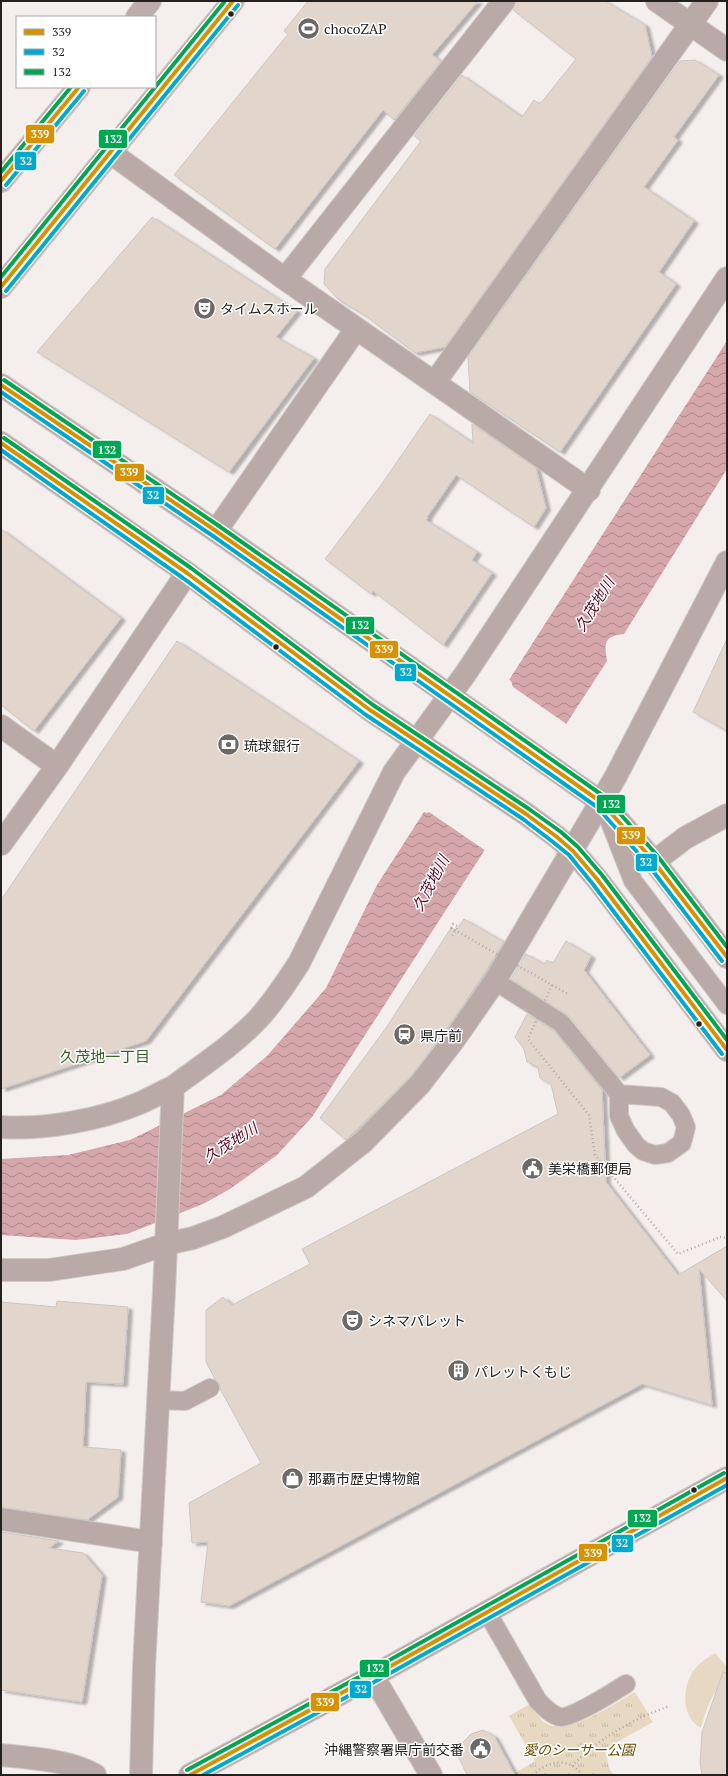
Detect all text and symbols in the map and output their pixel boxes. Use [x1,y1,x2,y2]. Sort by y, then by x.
unlabelled marker [226,9,236,19]
sports icon: chocoZAP [295,15,321,41]
legend [16,16,156,88]
place label: chocoZAP [324,19,387,38]
text: 339 [52,24,71,39]
text: 32 [52,44,65,59]
text: 132 [52,64,71,79]
line badge: 339 [25,124,55,144]
text: 339 [31,127,49,141]
line badge: 132 [98,129,128,149]
text: 132 [104,132,122,146]
line badge: 32 [14,151,37,171]
text: 32 [20,154,32,168]
theatre icon: タイムスホール [192,295,218,321]
place label: タイムスホール [220,299,318,318]
line badge: 132 [92,440,122,459]
text: 132 [98,443,116,457]
line badge: 339 [114,463,145,482]
text: 339 [120,465,138,479]
line badge: 32 [142,486,165,505]
text: 32 [147,488,159,502]
water label: 久茂地川 [570,572,619,635]
line badge: 132 [345,616,375,635]
text: 132 [351,618,369,632]
line badge: 339 [369,640,399,659]
unlabelled marker [271,642,281,652]
text: 339 [375,642,393,656]
line badge: 32 [394,663,417,682]
text: 32 [400,665,412,679]
bank icon: 琉球銀行 [216,732,242,758]
place label: 琉球銀行 [244,736,300,755]
line badge: 132 [596,794,626,814]
text: 132 [602,797,620,811]
line badge: 339 [616,826,646,845]
text: 339 [622,828,640,842]
water label: 久茂地川 [407,850,454,914]
line badge: 32 [635,853,658,872]
text: 32 [640,855,652,869]
unlabelled marker [694,1019,704,1029]
station icon: 県庁前 [392,1022,418,1048]
place label: 県庁前 [420,1026,462,1045]
district label: 久茂地一丁目 [60,1046,150,1066]
water label: 久茂地川 [199,1117,262,1166]
public building icon: 美栄橋郵便局 [520,1155,546,1181]
place label: 美栄橋郵便局 [548,1159,632,1178]
theatre icon: シネマパレット [340,1307,366,1333]
place label: シネマパレット [368,1311,466,1330]
building icon: パレットくもじ [446,1358,472,1384]
place label: パレットくもじ [474,1362,572,1381]
shop icon: 那覇市歴史博物館 [280,1465,306,1491]
place label: 那覇市歴史博物館 [308,1469,420,1488]
unlabelled marker [689,1485,699,1495]
line badge: 132 [627,1509,658,1528]
text: 132 [633,1511,651,1525]
line badge: 32 [611,1534,634,1553]
text: 32 [616,1536,628,1550]
line badge: 339 [578,1543,608,1562]
text: 339 [584,1546,602,1560]
line badge: 132 [359,1659,390,1678]
text: 132 [366,1661,384,1675]
line badge: 32 [349,1680,372,1699]
text: 32 [355,1682,367,1696]
line badge: 339 [310,1692,340,1712]
text: 339 [316,1695,334,1709]
public building icon: 沖縄警察署県庁前交番 [467,1736,493,1762]
place label: 沖縄警察署県庁前交番 [324,1740,464,1759]
park label: 愛のシーサー公園 [523,1740,637,1759]

